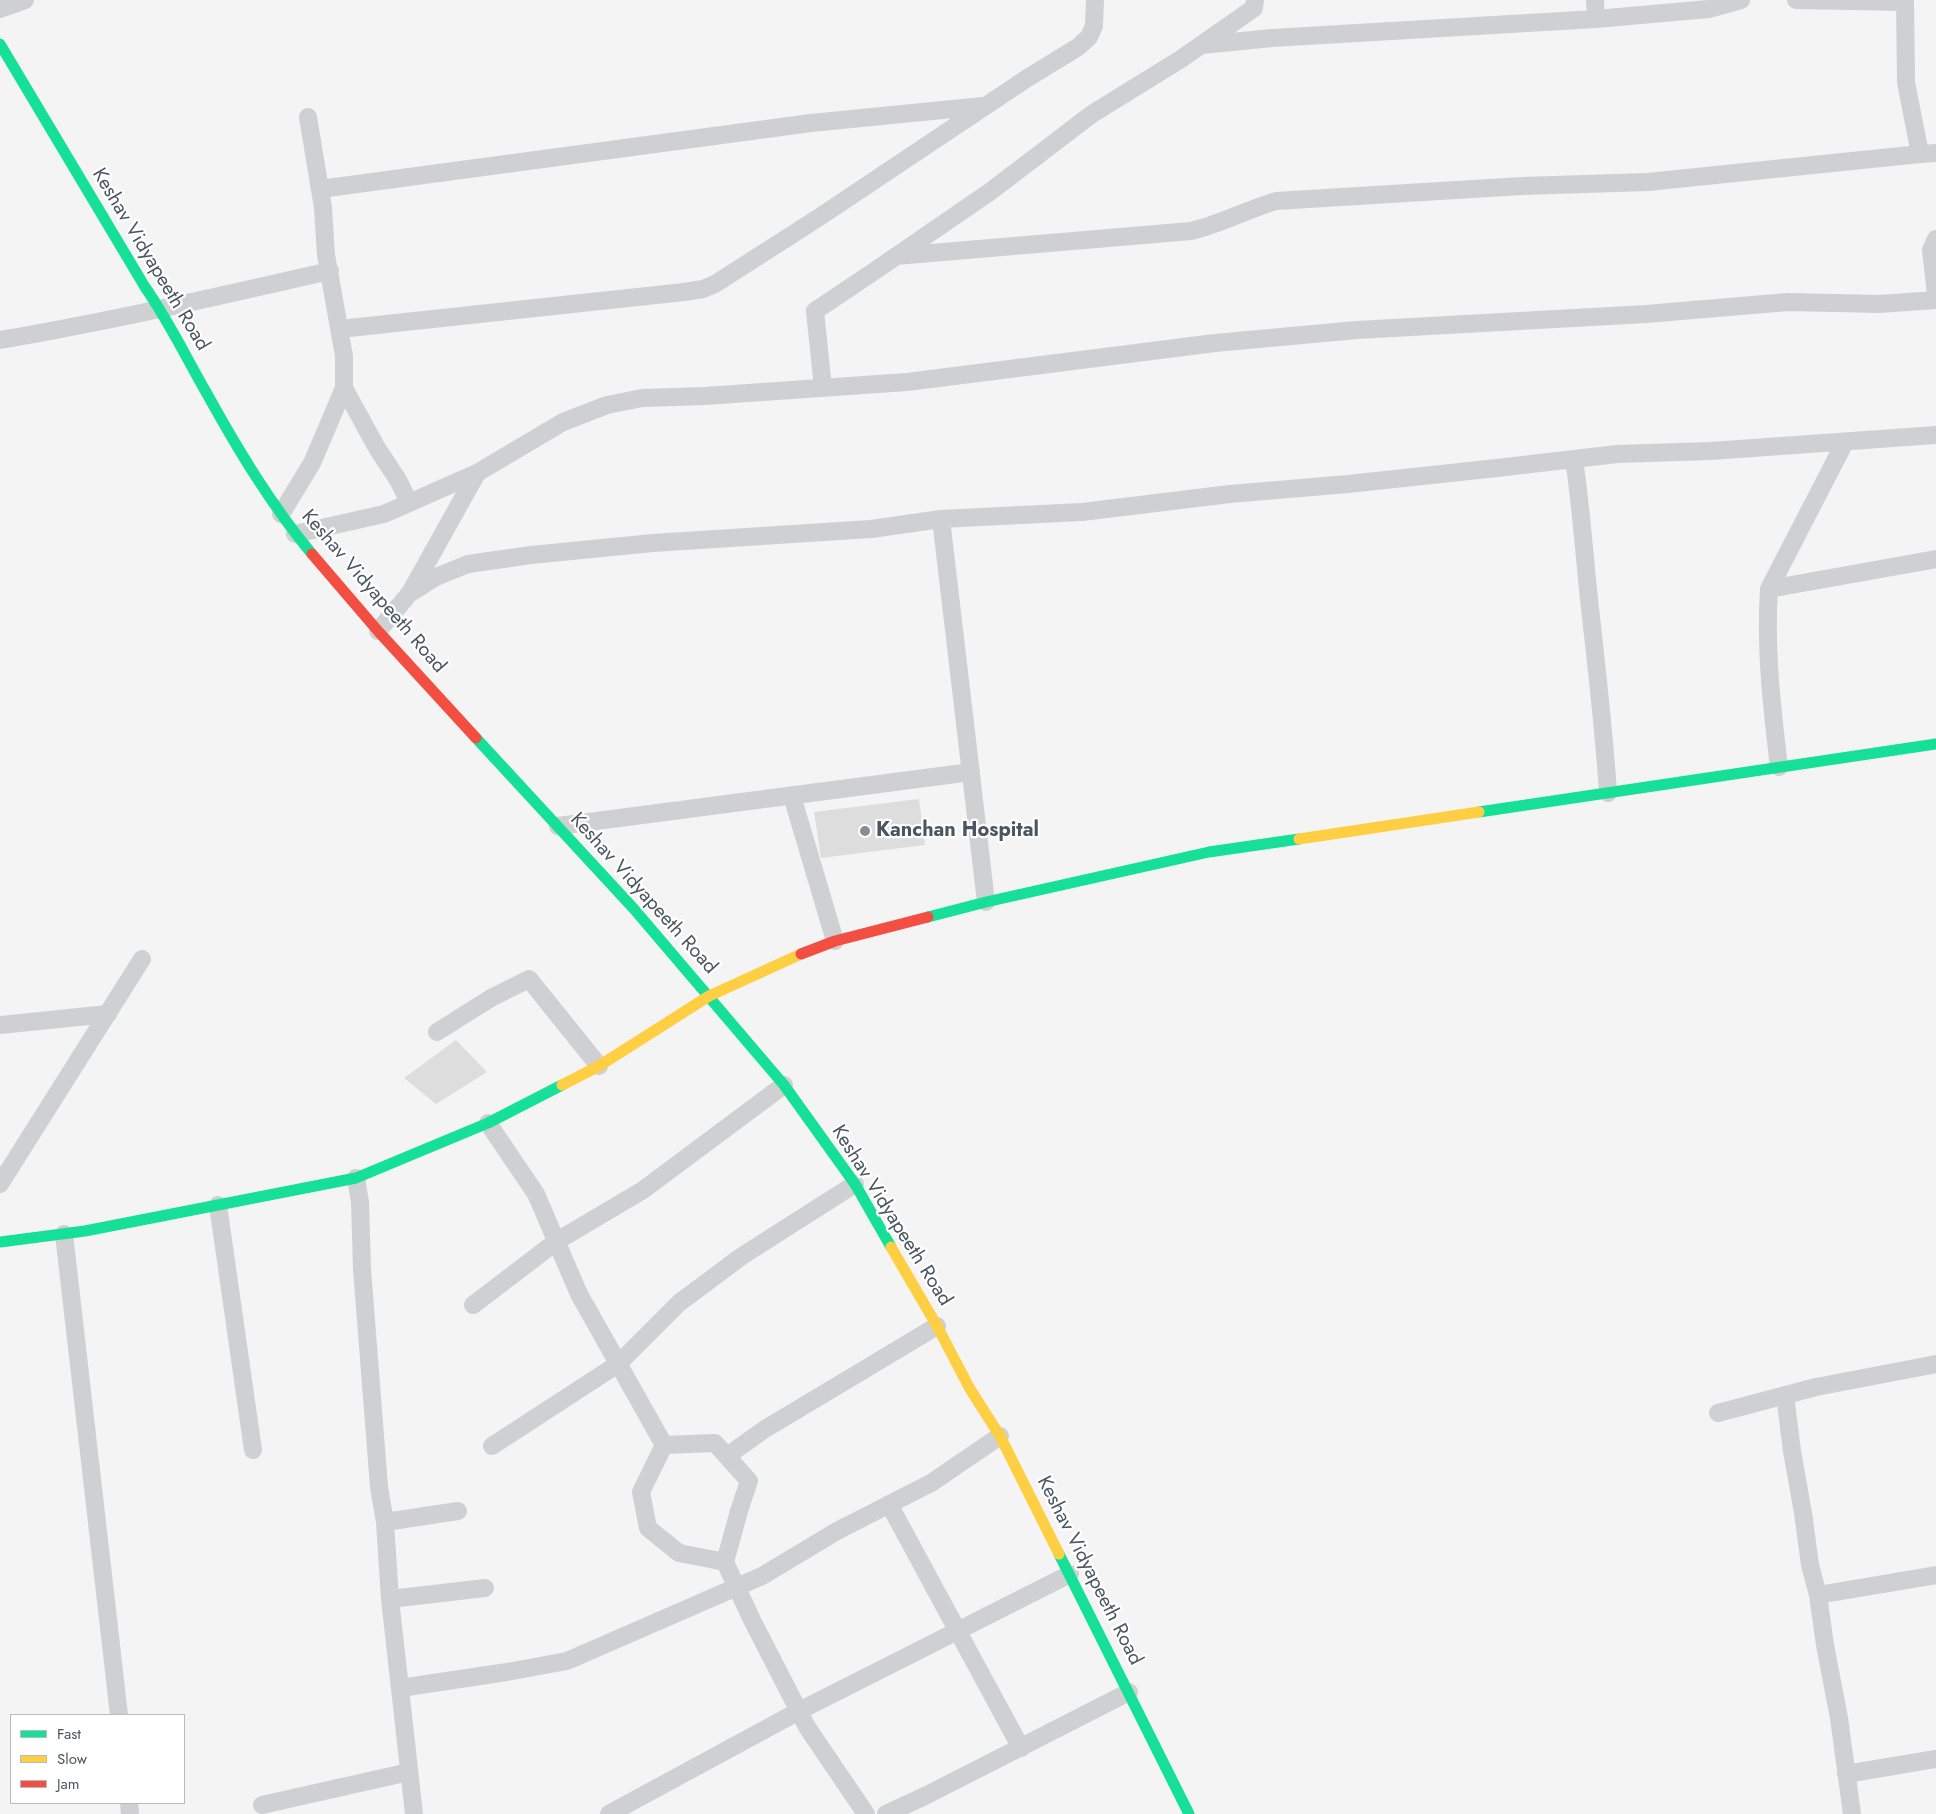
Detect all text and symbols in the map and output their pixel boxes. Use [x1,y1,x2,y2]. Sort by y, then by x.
street label: Keshav Vidyapeeth Road [86,164,214,356]
street label: Keshav Vidyapeeth Road [296,505,450,679]
street label: Keshav Vidyapeeth Road [564,808,722,980]
place label: Kanchan Hospital [876,819,1039,843]
marker: Kanchan Hospital [858,824,872,838]
street label: Keshav Vidyapeeth Road [826,1121,956,1311]
street label: Keshav Vidyapeeth Road [1031,1473,1147,1669]
legend [10,1714,185,1804]
text: Fast [57,1723,81,1745]
text: Slow [57,1748,87,1770]
text: Jam [57,1773,80,1795]

